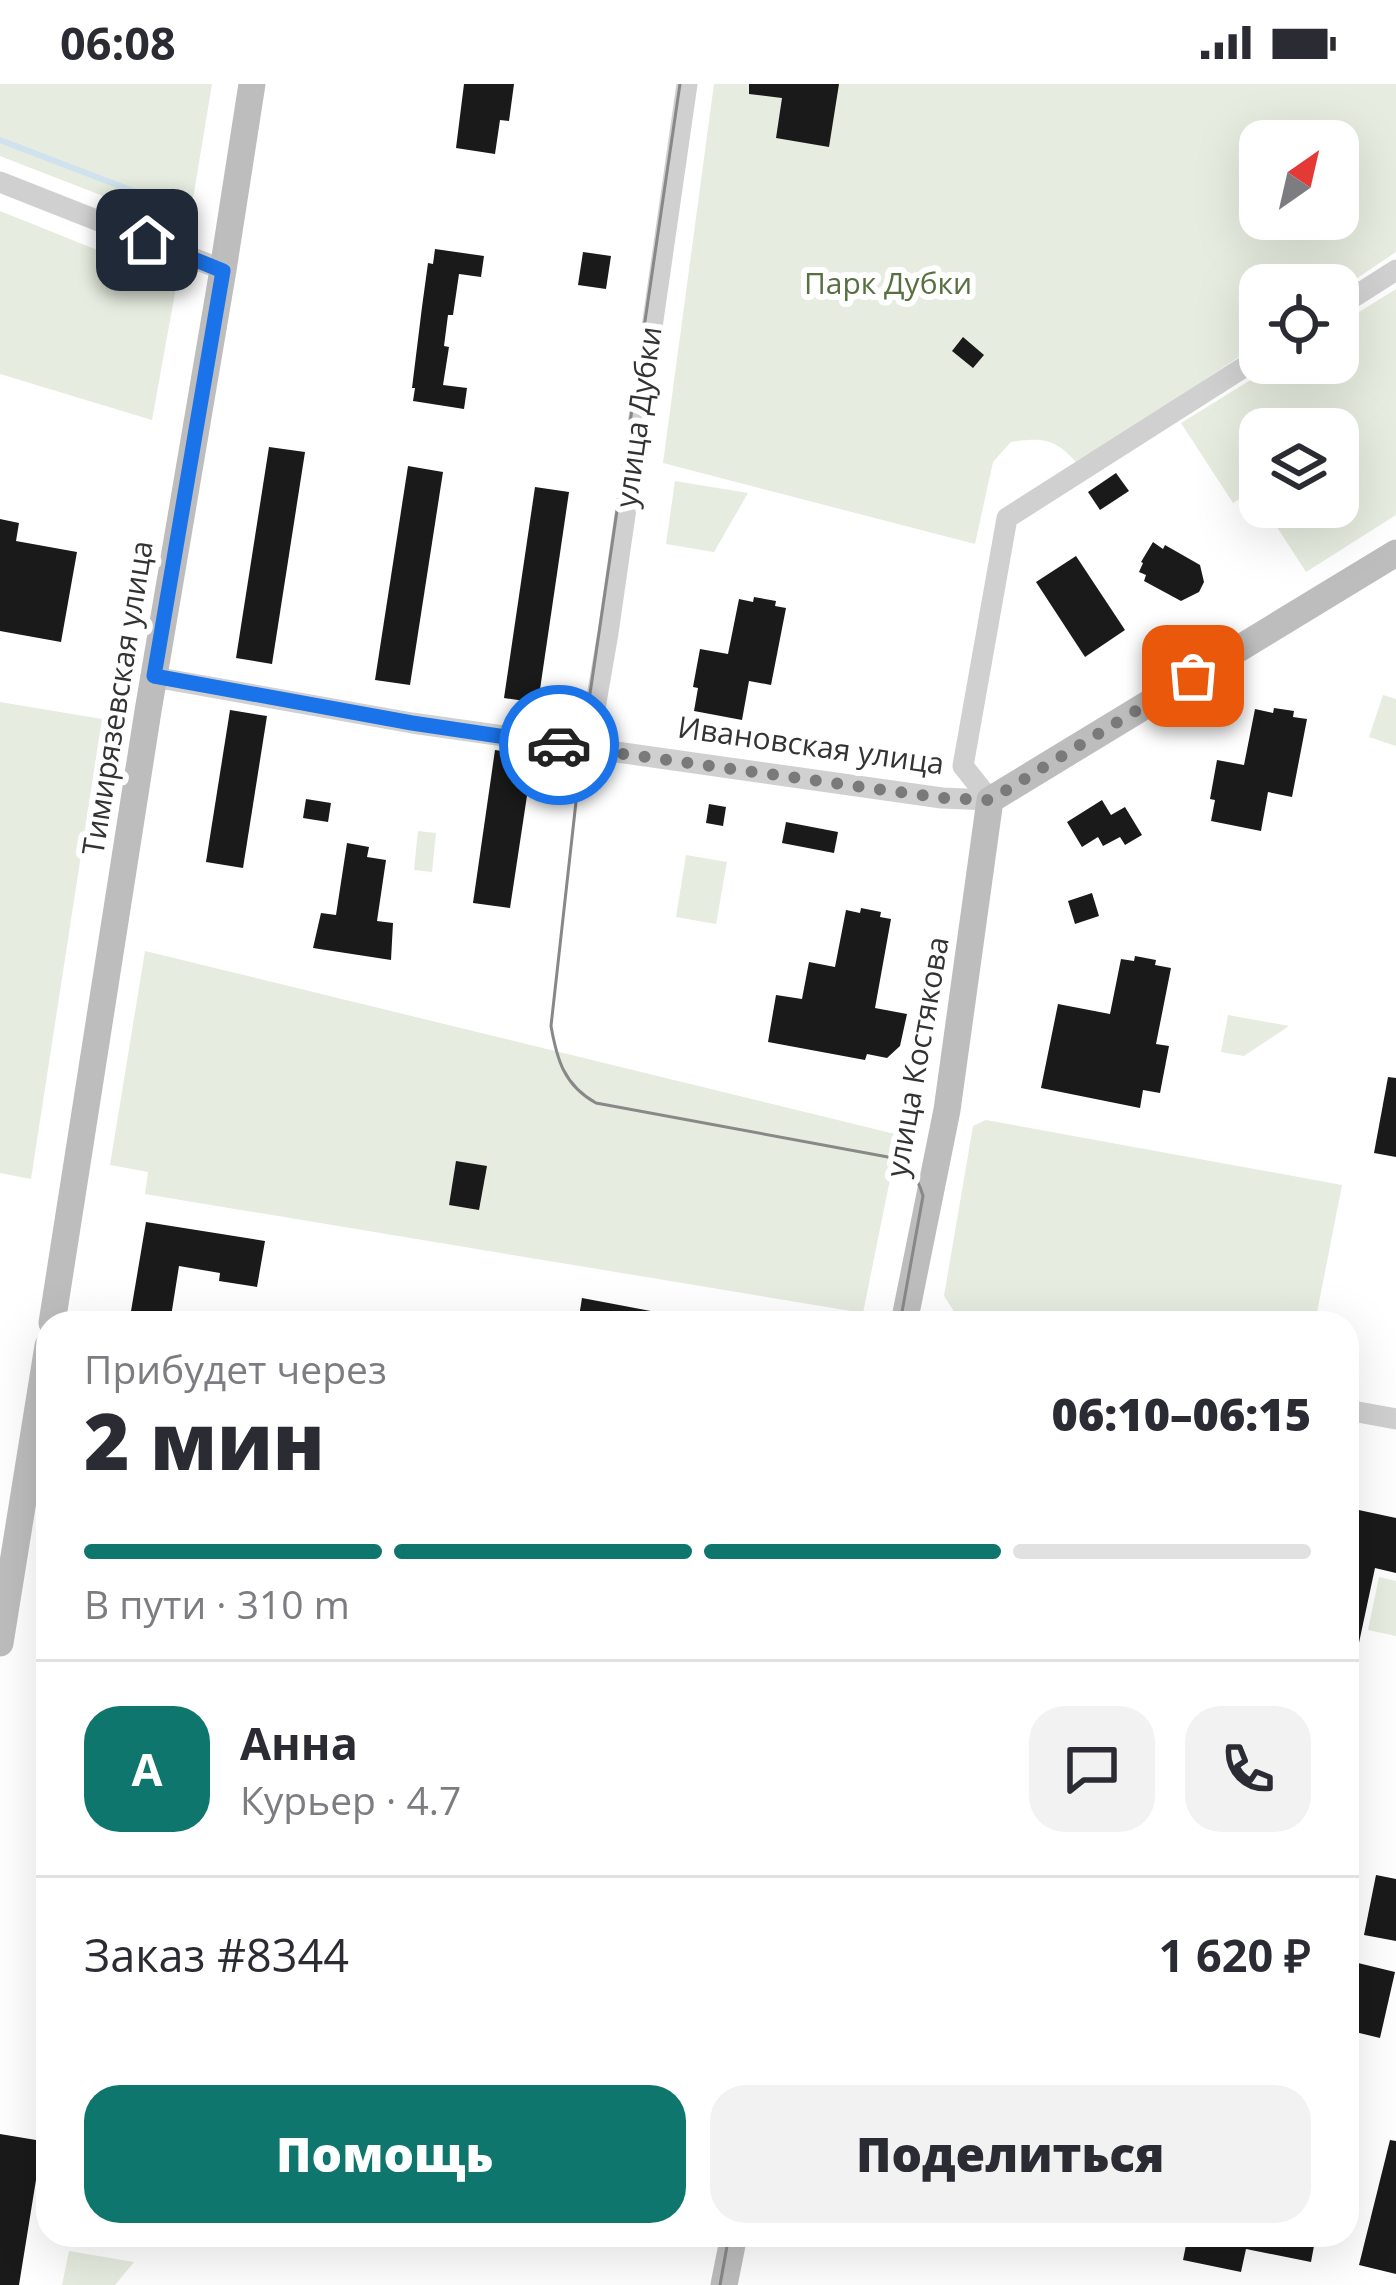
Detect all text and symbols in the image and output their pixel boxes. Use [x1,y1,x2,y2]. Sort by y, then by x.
text: 06:08 [60,12,176,73]
north arrow [1239,120,1359,240]
map controls [1239,120,1359,528]
pin [96,189,198,291]
icon: home [114,207,180,273]
park label: Парк Дубки [804,262,972,303]
button: locate [1239,264,1359,384]
street label: улица Дубки [605,324,671,510]
button: layers [1239,408,1359,528]
street label: Тимирязевская улица [71,538,162,858]
pin [1142,625,1244,727]
icon: bag [1160,643,1226,709]
courier [499,685,619,805]
street label: Ивановская улица [675,706,947,784]
icon: car [526,712,592,778]
street label: улица Костякова [875,933,958,1180]
text: Прибудет через [84,1342,387,1395]
text: 06:10–06:15 [1052,1383,1311,1444]
text: 2 мин [84,1387,325,1493]
text: В пути · 310 m [84,1577,350,1630]
button: chat [1029,1706,1155,1832]
button: phone [1185,1706,1311,1832]
text: Анна [240,1712,358,1773]
text: А [131,1738,163,1799]
text: Курьер · 4.7 [240,1773,461,1826]
text: Заказ #8344 [84,1924,349,1985]
text: 1 620 ₽ [1159,1924,1311,1985]
button: Помощь [84,2085,686,2223]
button: Поделиться [710,2085,1311,2223]

